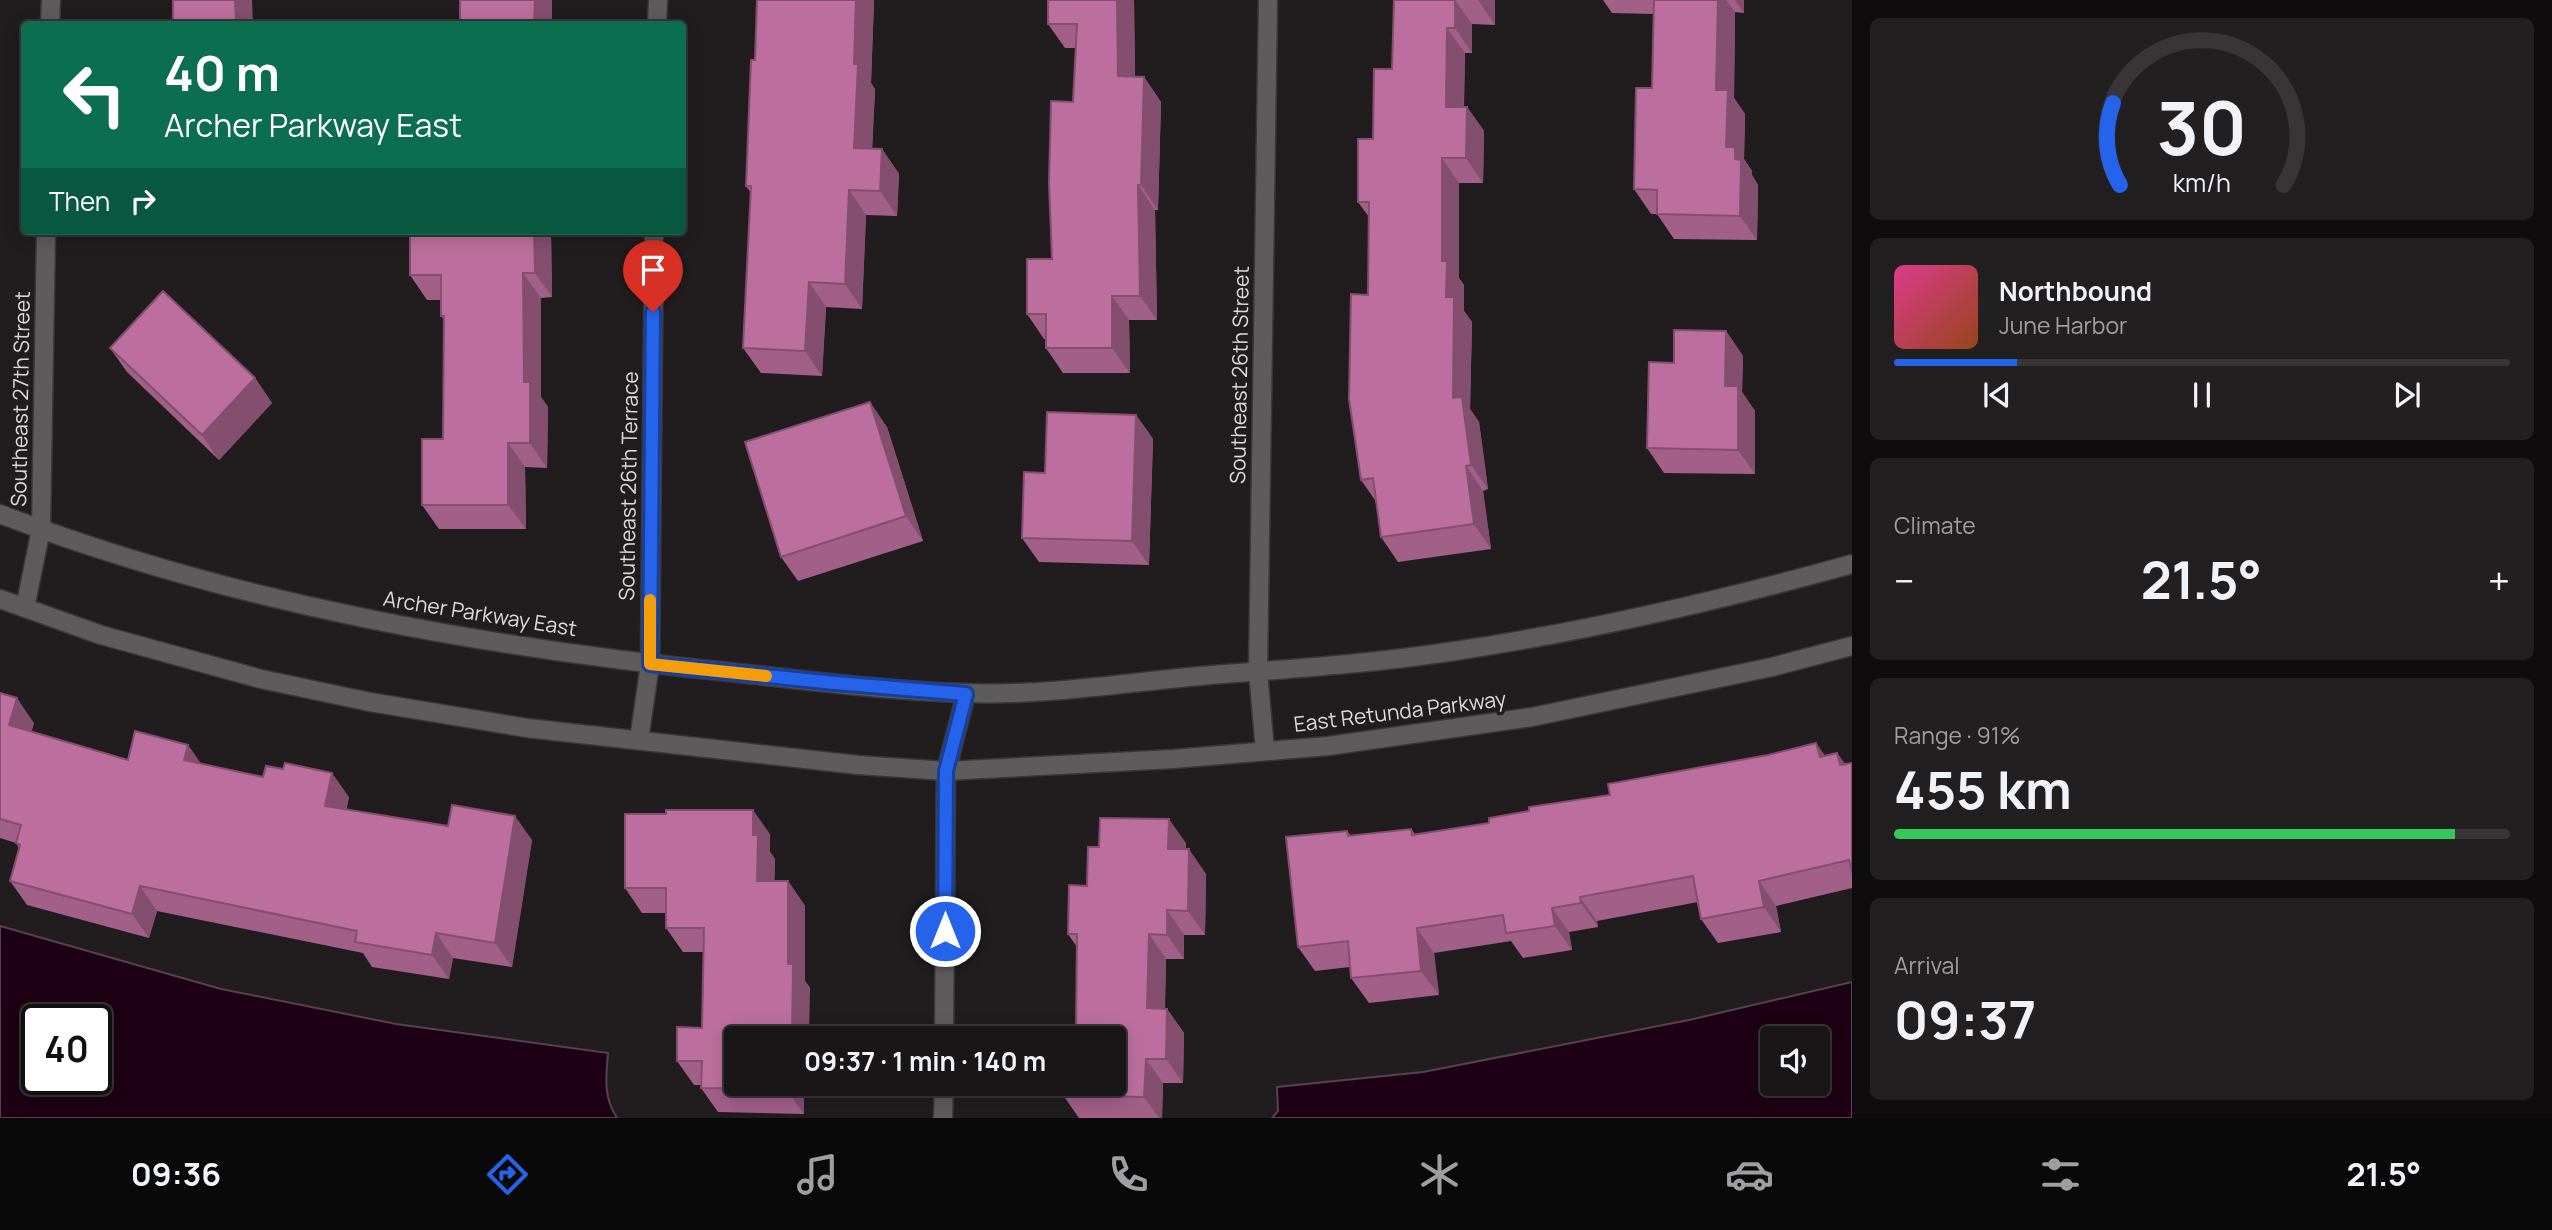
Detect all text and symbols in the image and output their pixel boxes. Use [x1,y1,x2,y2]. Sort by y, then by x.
text: 40 m [164,39,280,106]
icon: left [49,49,140,140]
text: 30 [2157,77,2247,177]
text: Archer Parkway East [164,103,462,147]
text: km/h [2173,165,2231,200]
icon: right [124,182,162,220]
text: Then [49,183,110,219]
pin [623,240,683,312]
icon: arrive [634,251,672,289]
street label: Southeast 26th Street [1223,266,1255,484]
text: Northbound [1999,273,2152,309]
street label: Southeast 27th Street [4,291,36,507]
text: June Harbor [1999,309,2127,341]
street label: Southeast 26th Terrace [612,371,644,601]
icon: previous [1978,376,2016,414]
icon: pause [2183,376,2221,414]
icon: next [2388,376,2426,414]
text: Climate [1894,509,1976,541]
text: 21.5° [2141,544,2262,615]
text: − [1894,554,1915,606]
text: + [2488,554,2510,606]
street label: Archer Parkway East [381,584,579,642]
street label: East Retunda Parkway [1292,684,1508,738]
text: Range · 91% [1894,719,2020,751]
text: 455 km [1894,754,2072,825]
position arrow [908,894,982,968]
text: Arrival [1894,949,1960,981]
text: 09:37 [1894,984,2036,1055]
speed limit sign: 40 [21,1004,112,1095]
map controls [1760,1026,1830,1096]
button: sound [1760,1026,1830,1096]
text: 09:37 · 1 min · 140 m [804,1043,1046,1079]
icon: directions [483,1150,532,1199]
icon: music [793,1150,842,1199]
icon: phone [1104,1150,1153,1199]
icon: climate [1415,1150,1464,1199]
icon: car [1725,1150,1774,1199]
icon: filters [2036,1150,2085,1199]
text: 09:36 [131,1152,221,1196]
text: 21.5° [2346,1152,2421,1196]

